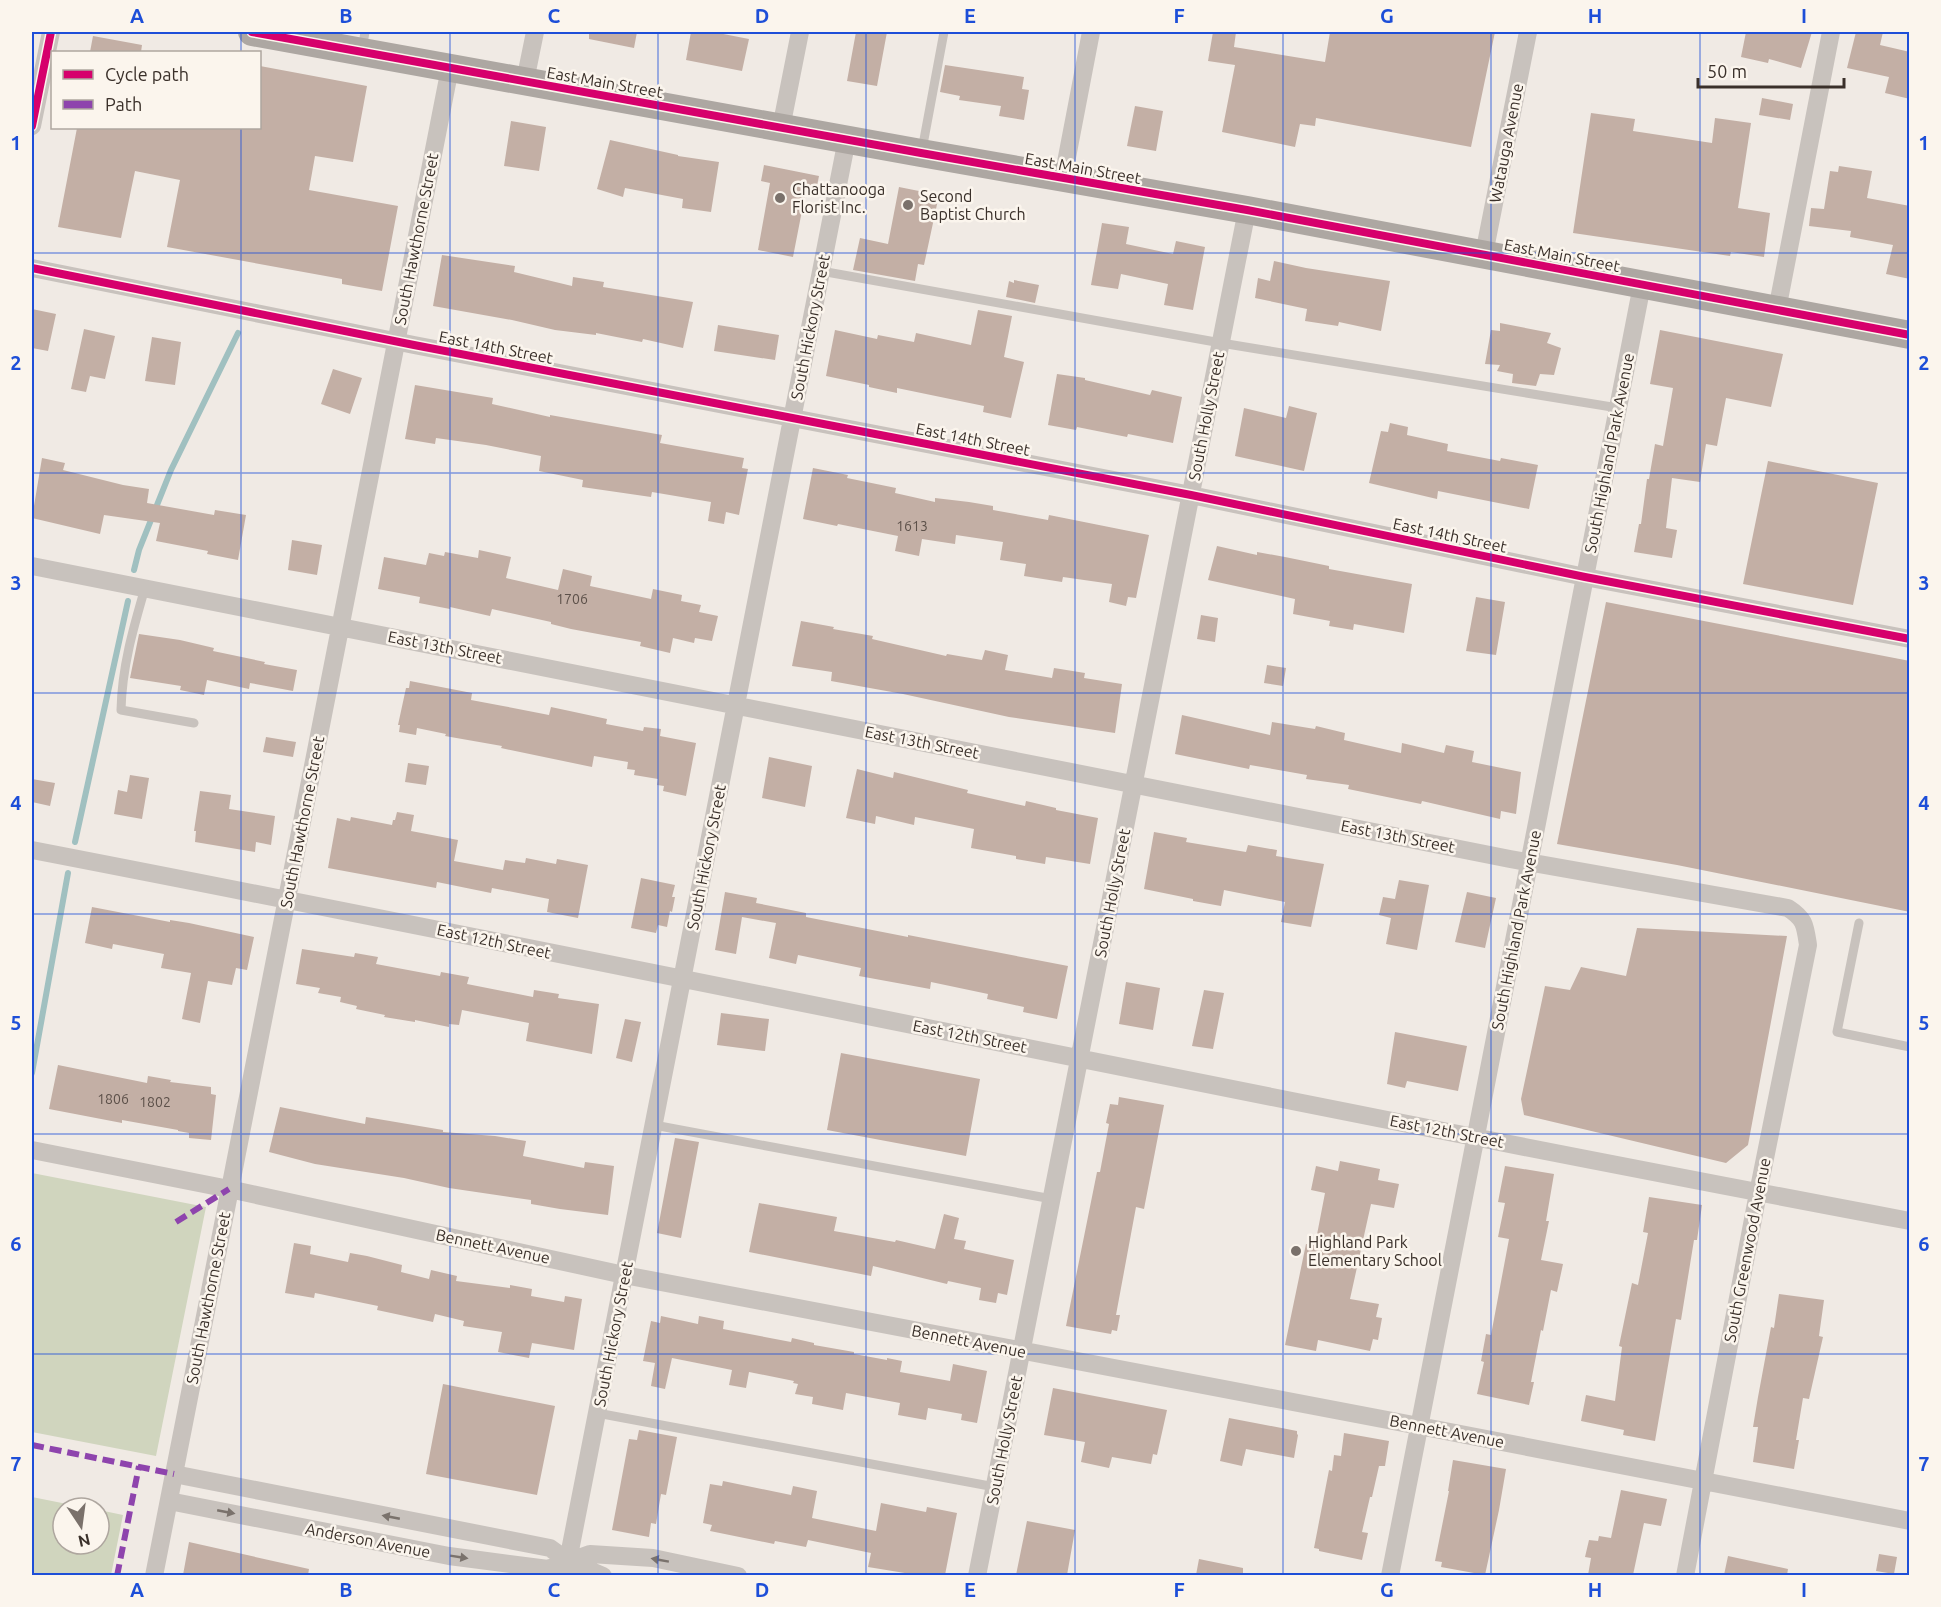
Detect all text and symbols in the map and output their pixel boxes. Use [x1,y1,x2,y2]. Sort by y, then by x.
text: A [130,4,144,27]
text: B [339,4,353,27]
text: C [548,4,561,27]
text: D [755,4,769,27]
text: E [964,4,976,27]
text: F [1173,4,1185,27]
text: G [1380,4,1394,27]
text: H [1588,4,1602,27]
text: I [1801,4,1807,27]
legend [51,51,261,129]
scale bar [1698,51,1844,89]
text: 50 m [1707,61,1747,81]
street label: East Main Street [546,63,665,101]
text: Cycle path [105,64,189,84]
street label: Watauga Avenue [1486,82,1526,204]
text: Path [105,94,142,114]
text: 1 [10,131,22,154]
text: 1 [1918,131,1930,154]
street label: East Main Street [1024,149,1143,187]
street label: South Hawthorne Street [390,151,442,327]
place label: Chattanooga Florist Inc. [792,180,885,216]
place label: Second Baptist Church [920,187,1026,223]
marker: Chattanooga Florist Inc. [773,191,787,205]
marker: Second Baptist Church [901,198,915,212]
street label: East Main Street [1503,235,1622,275]
street label: South Hickory Street [787,252,833,401]
street label: East 14th Street [437,327,555,367]
street label: South Holly Street [1185,349,1227,482]
text: 2 [10,351,22,374]
street label: South Highland Park Avenue [1581,351,1637,555]
text: 2 [1918,351,1930,374]
street label: East 14th Street [914,419,1032,459]
street label: East 14th Street [1391,514,1509,556]
house number: 1613 [896,518,928,534]
text: 3 [10,571,22,594]
text: 3 [1918,571,1930,594]
house number: 1706 [556,591,588,607]
street label: East 13th Street [386,627,504,667]
street label: East 13th Street [863,722,981,762]
street label: South Hawthorne Street [276,734,328,910]
street label: South Hickory Street [683,782,729,931]
text: 4 [10,791,22,814]
text: 4 [1918,791,1930,814]
street label: East 13th Street [1339,816,1457,856]
street label: South Holly Street [1091,826,1133,959]
street label: South Highland Park Avenue [1488,828,1544,1032]
street label: East 12th Street [435,920,553,962]
text: 5 [10,1011,22,1034]
text: 5 [1918,1011,1930,1034]
street label: East 12th Street [911,1016,1029,1056]
house number: 1806 [97,1091,129,1107]
house number: 1802 [139,1094,171,1110]
street label: East 12th Street [1388,1111,1506,1151]
street label: South Greenwood Avenue [1720,1156,1774,1344]
street label: South Hawthorne Street [182,1210,234,1386]
street label: Bennett Avenue [434,1225,552,1267]
text: 6 [10,1232,22,1255]
text: 6 [1918,1232,1930,1255]
place label: Highland Park Elementary School [1308,1233,1442,1269]
marker: Highland Park Elementary School [1289,1244,1303,1258]
street label: South Hickory Street [590,1259,636,1408]
street label: Bennett Avenue [910,1321,1028,1361]
street label: South Holly Street [983,1373,1025,1506]
street label: Bennett Avenue [1388,1411,1506,1451]
text: 7 [10,1452,22,1475]
text: 7 [1918,1452,1930,1475]
north arrow [51,1496,111,1556]
one-way arrow [217,1508,236,1517]
one-way arrow [381,1512,400,1521]
street label: Anderson Avenue [304,1519,432,1561]
text: N [77,1531,92,1551]
one-way arrow [449,1553,468,1562]
one-way arrow [651,1555,670,1564]
text: A [130,1578,144,1601]
text: B [339,1578,353,1601]
text: C [548,1578,561,1601]
text: D [755,1578,769,1601]
text: E [964,1578,976,1601]
text: F [1173,1578,1185,1601]
text: G [1380,1578,1394,1601]
text: H [1588,1578,1602,1601]
text: I [1801,1578,1807,1601]

